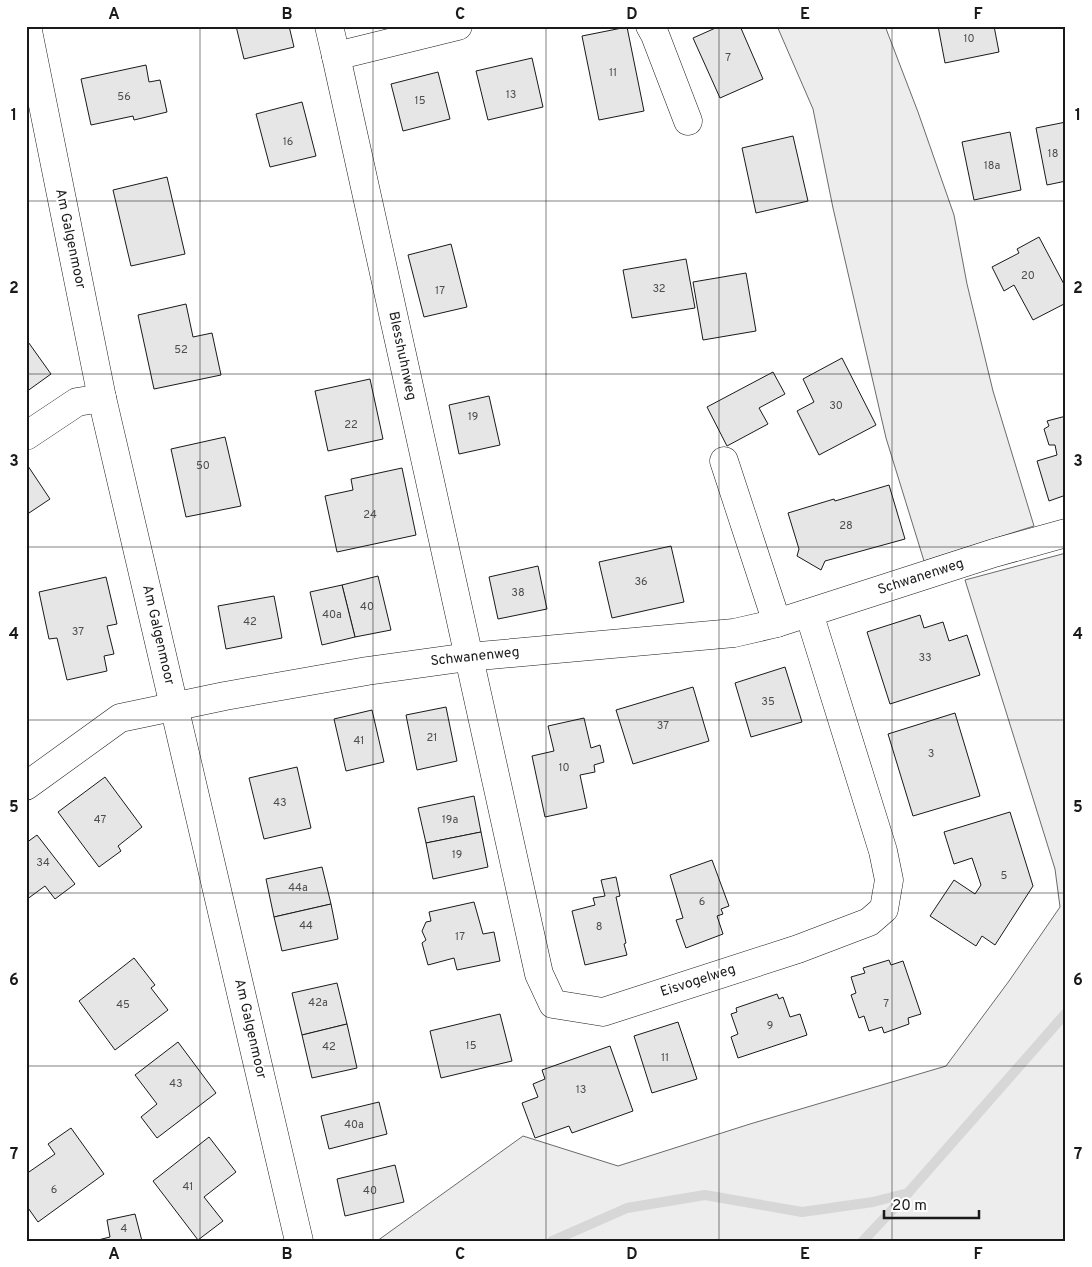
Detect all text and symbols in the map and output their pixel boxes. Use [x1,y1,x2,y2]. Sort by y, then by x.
text: A [108,5,120,25]
text: B [281,5,293,25]
text: C [455,5,465,25]
text: D [626,5,638,25]
text: E [800,5,810,25]
text: F [973,5,983,25]
house number: 10 [963,32,975,46]
house number: 7 [725,51,731,65]
house number: 11 [609,66,617,80]
house number: 13 [506,88,516,102]
house number: 56 [117,90,131,104]
house number: 15 [415,94,426,108]
text: 1 [11,106,17,126]
text: 1 [1075,106,1081,126]
house number: 16 [283,135,293,149]
house number: 18 [1048,147,1058,161]
house number: 18a [984,159,1001,173]
street label: Am Galgenmoor [51,187,89,291]
house number: 20 [1021,269,1035,283]
text: 2 [9,279,19,299]
text: 2 [1073,279,1083,299]
house number: 32 [652,282,666,296]
house number: 17 [435,284,445,298]
street label: Blesshuhnweg [384,310,420,402]
house number: 52 [174,343,188,357]
house number: 30 [829,399,843,413]
house number: 19 [468,410,478,424]
house number: 22 [344,418,358,432]
text: 3 [9,452,19,472]
text: 3 [1073,452,1083,472]
house number: 50 [196,459,210,473]
house number: 24 [363,508,377,522]
house number: 28 [839,519,853,533]
street label: Schwanenweg [876,555,966,599]
house number: 36 [634,575,648,589]
street label: Am Galgenmoor [138,583,178,687]
house number: 38 [511,586,525,600]
house number: 40 [360,600,374,614]
house number: 40a [322,608,342,622]
house number: 42 [243,615,257,629]
text: 4 [9,625,19,645]
house number: 37 [72,625,84,639]
text: 4 [1073,625,1083,645]
street label: Schwanenweg [430,644,520,670]
house number: 33 [918,651,932,665]
house number: 35 [761,695,775,709]
house number: 37 [657,719,669,733]
house number: 21 [427,731,437,745]
house number: 41 [354,734,364,748]
house number: 3 [928,747,934,761]
house number: 10 [558,761,570,775]
house number: 43 [273,796,287,810]
text: 5 [9,798,19,818]
text: 5 [1073,798,1083,818]
house number: 47 [94,813,106,827]
house number: 19a [442,813,458,827]
house number: 19 [452,848,462,862]
house number: 34 [36,856,50,870]
house number: 5 [1001,869,1008,883]
house number: 44a [288,881,308,895]
house number: 6 [699,895,705,909]
house number: 44 [299,919,313,933]
house number: 8 [596,920,602,934]
house number: 17 [455,930,465,944]
street label: Eisvogelweg [658,961,738,1001]
text: 6 [9,971,19,991]
text: 6 [1073,971,1083,991]
street label: Am Galgenmoor [230,977,270,1081]
house number: 42a [308,996,328,1010]
house number: 7 [883,997,889,1011]
house number: 45 [116,998,130,1012]
house number: 9 [767,1019,773,1033]
house number: 15 [466,1039,477,1053]
house number: 42 [322,1040,336,1054]
house number: 11 [661,1051,669,1065]
house number: 43 [169,1077,183,1091]
house number: 13 [576,1083,586,1097]
house number: 40a [344,1118,364,1132]
text: 7 [10,1145,18,1165]
text: 7 [1074,1145,1082,1165]
house number: 41 [183,1180,193,1194]
house number: 6 [51,1183,57,1197]
house number: 40 [363,1184,377,1198]
scale bar [884,1187,980,1219]
text: 20 m [892,1197,927,1216]
house number: 4 [121,1222,128,1236]
text: A [108,1245,120,1265]
text: B [281,1245,293,1265]
text: C [455,1245,465,1265]
text: D [626,1245,638,1265]
text: E [800,1245,810,1265]
text: F [973,1245,983,1265]

